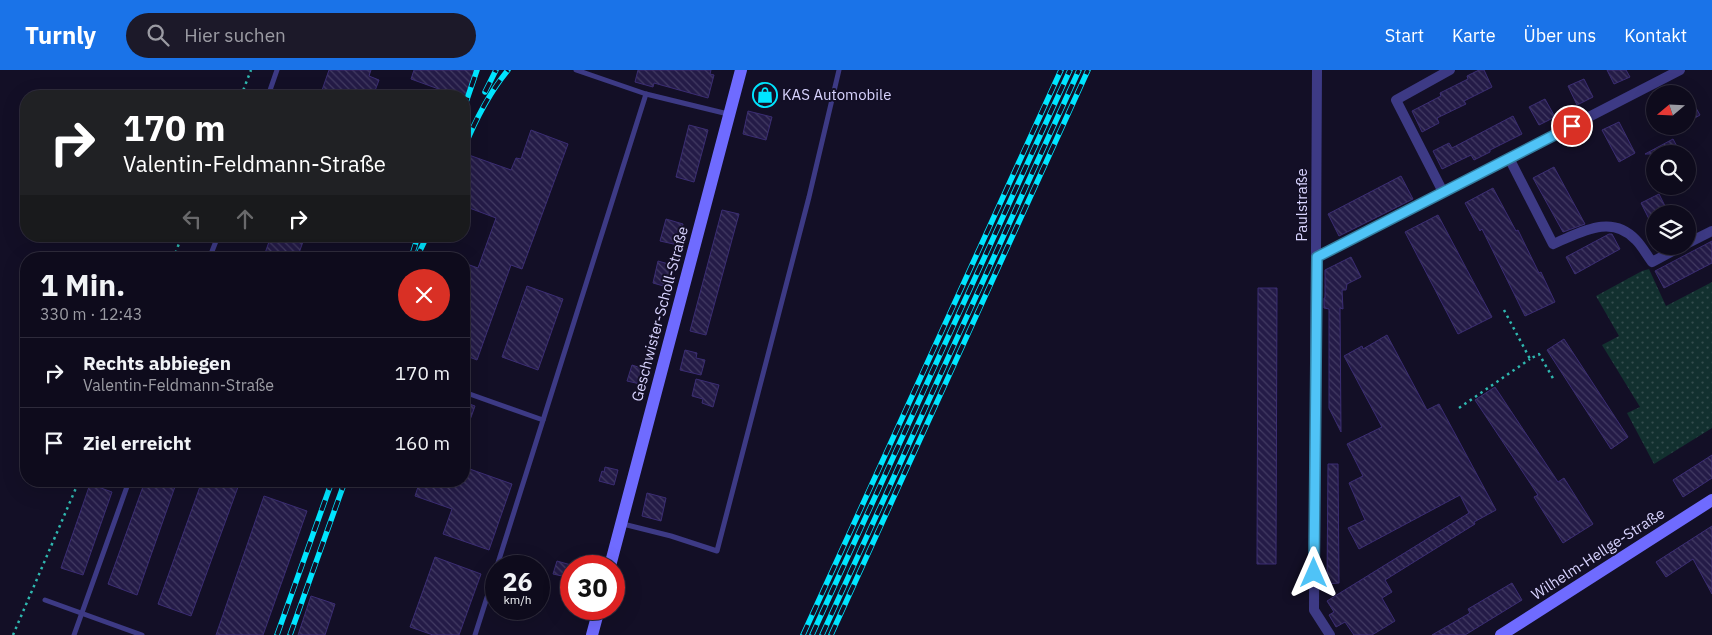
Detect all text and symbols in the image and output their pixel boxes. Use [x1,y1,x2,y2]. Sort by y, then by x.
search box [126,13,476,58]
text: Turnly [25,19,96,51]
icon: search [144,21,172,49]
text: Hier suchen [184,23,286,47]
text: Start [1385,24,1424,47]
text: Karte [1452,24,1496,47]
text: Über uns [1524,24,1596,47]
text: Kontakt [1624,24,1687,47]
shop icon: KAS Automobile [752,82,778,108]
place label: KAS Automobile [782,85,891,104]
north arrow [1646,85,1696,135]
map controls [1646,85,1696,255]
text: 170 m [123,105,226,151]
pin [1551,105,1593,147]
icon: right [40,110,105,175]
icon: arrive [1558,112,1586,140]
button: search [1646,145,1696,195]
text: Valentin-Feldmann-Straße [123,149,386,178]
street label: Paulstraße [1292,168,1311,242]
icon: left [178,205,206,233]
icon: ahead [231,205,259,233]
icon: right [284,205,312,233]
button: layers [1646,205,1696,255]
street label: Geschwister-Scholl-Straße [627,224,692,404]
text: 1 Min. [40,265,125,304]
button: close [398,269,450,321]
text: 330 m · 12:43 [40,304,142,324]
text: Rechts abbiegen [83,351,231,375]
icon: right [40,359,68,387]
text: 170 m [395,361,450,385]
text: Valentin-Feldmann-Straße [83,375,274,395]
icon: arrive [40,429,68,457]
text: Ziel erreicht [83,431,191,455]
text: 160 m [395,431,450,455]
street label: Wilhelm-Hellge-Straße [1527,503,1668,604]
position arrow [1287,546,1339,598]
speed limit sign: 30 [560,555,625,620]
text: 26 [502,565,533,598]
text: km/h [503,592,532,607]

